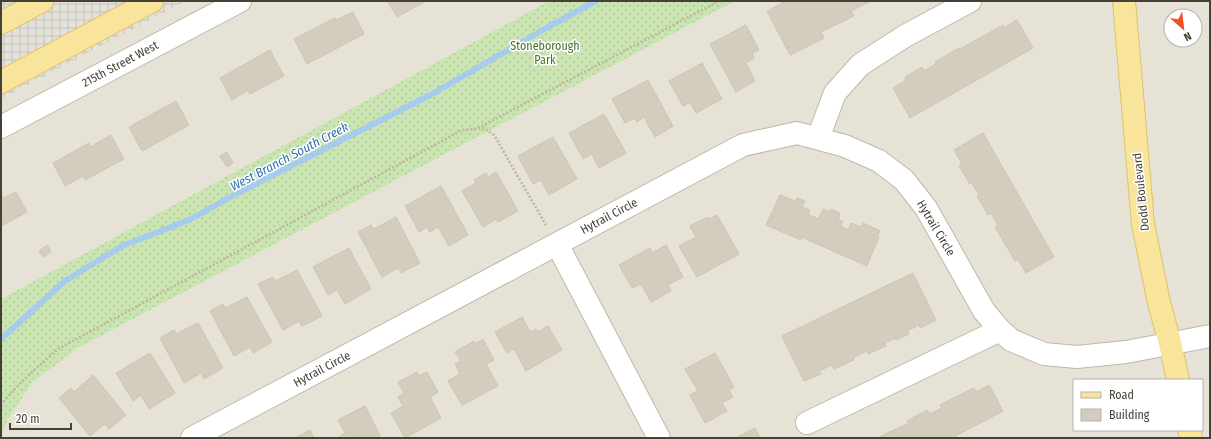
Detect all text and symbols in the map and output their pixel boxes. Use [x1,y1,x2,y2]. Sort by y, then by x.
north arrow [1163,8,1203,48]
text: N [1181,29,1193,44]
street label: 215th Street West [79,38,161,90]
park label: Stoneborough Park [510,39,580,67]
water label: West Branch South Creek [228,119,351,194]
street label: Dodd Boulevard [1130,152,1152,232]
street label: Hytrail Circle [578,195,640,237]
street label: Hytrail Circle [914,198,958,258]
street label: Hytrail Circle [291,348,353,390]
legend [1073,379,1203,431]
text: Road [1109,388,1134,402]
scale bar [10,405,71,431]
text: Building [1109,408,1150,422]
text: 20 m [16,412,40,426]

